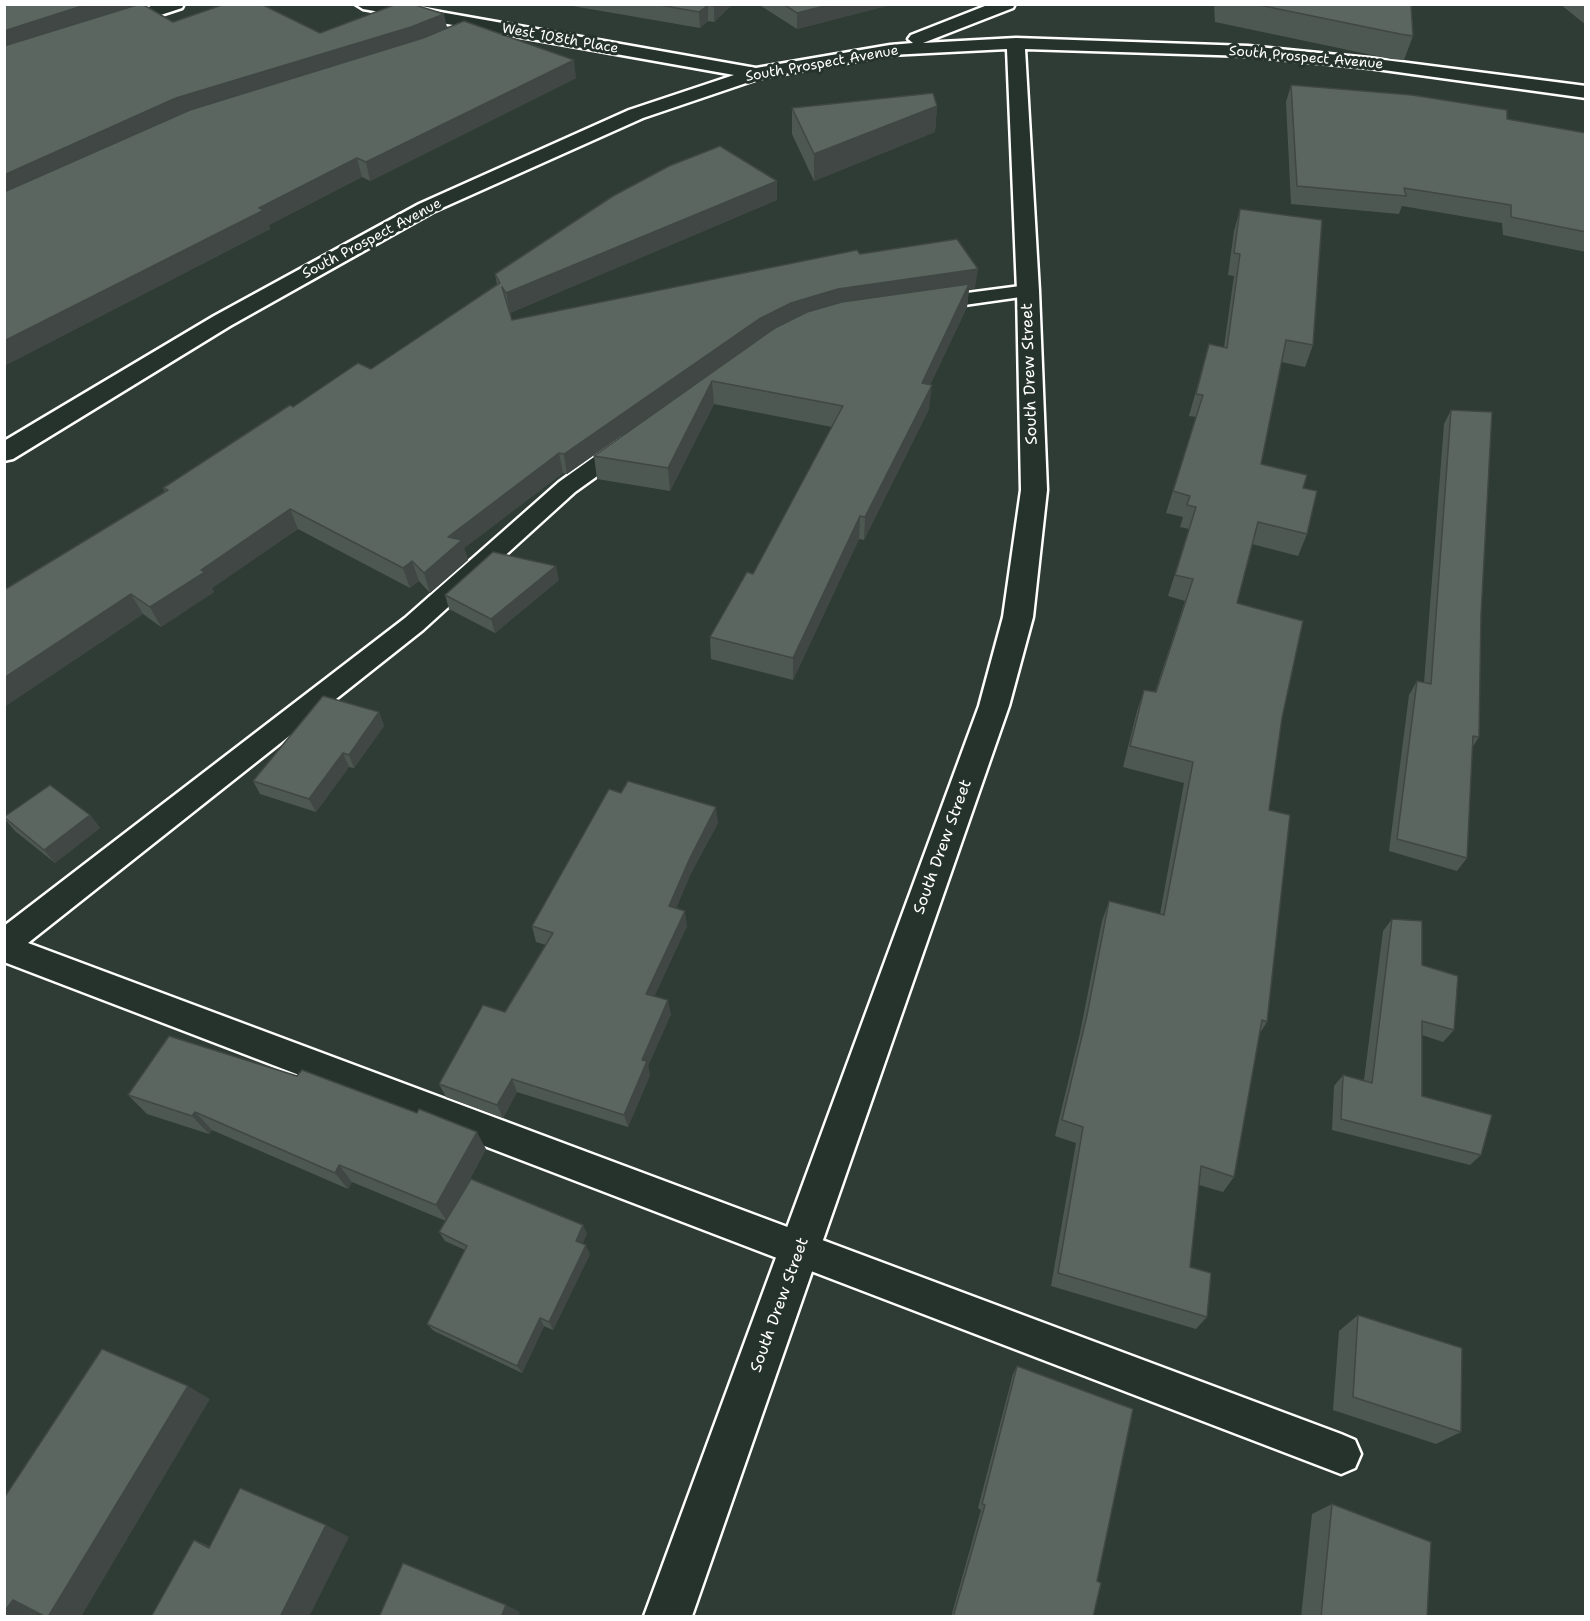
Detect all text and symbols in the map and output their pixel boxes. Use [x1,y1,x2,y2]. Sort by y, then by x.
street label: West 108th Place [500,20,620,58]
street label: South Prospect Avenue [744,42,900,86]
street label: South Prospect Avenue [1228,43,1384,73]
street label: South Prospect Avenue [300,195,444,283]
street label: South Drew Street [1018,303,1042,445]
street label: South Drew Street [910,777,976,917]
street label: South Drew Street [747,1235,813,1375]

